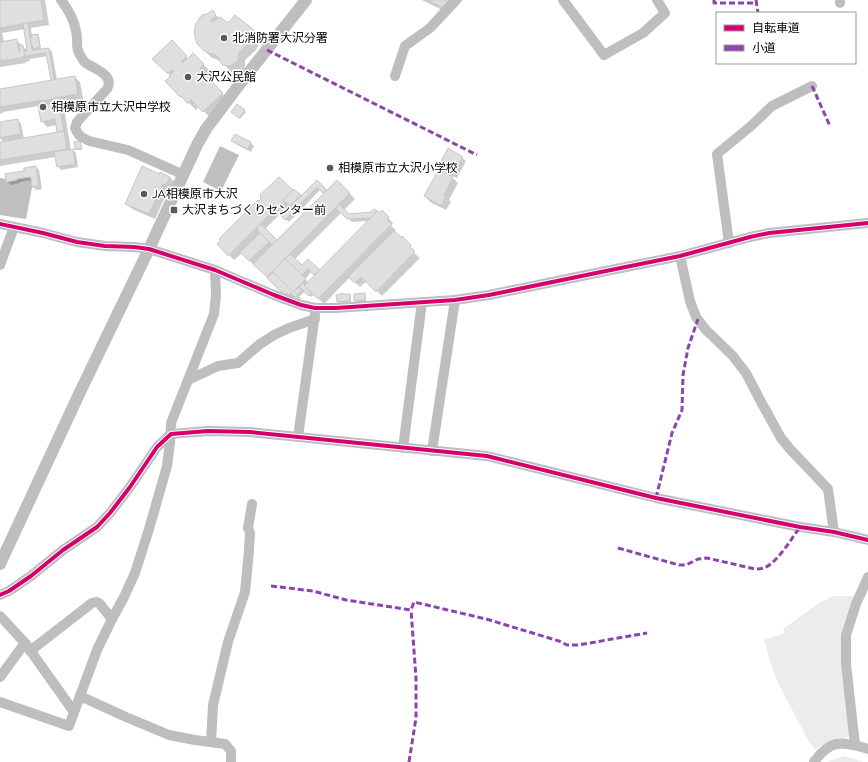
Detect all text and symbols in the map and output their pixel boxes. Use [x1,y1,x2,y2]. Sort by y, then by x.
legend [716,12,856,64]
text: 自転車道 [752,21,800,35]
place label: 北消防署大沢分署 [232,31,328,45]
marker: 北消防署大沢分署 [219,33,229,43]
text: 小道 [752,41,776,55]
place label: 大沢公民館 [196,70,256,84]
marker: 大沢公民館 [183,72,193,82]
place label: 相模原市立大沢中学校 [51,100,171,114]
marker: 相模原市立大沢中学校 [38,102,48,112]
place label: 相模原市立大沢小学校 [338,161,458,175]
marker: 相模原市立大沢小学校 [325,163,335,173]
place label: JA相模原市大沢 [152,187,238,201]
marker: JA相模原市大沢 [139,189,149,199]
place label: 大沢まちづくりセンター前 [182,203,326,217]
marker: 大沢まちづくりセンター前 [169,205,179,215]

